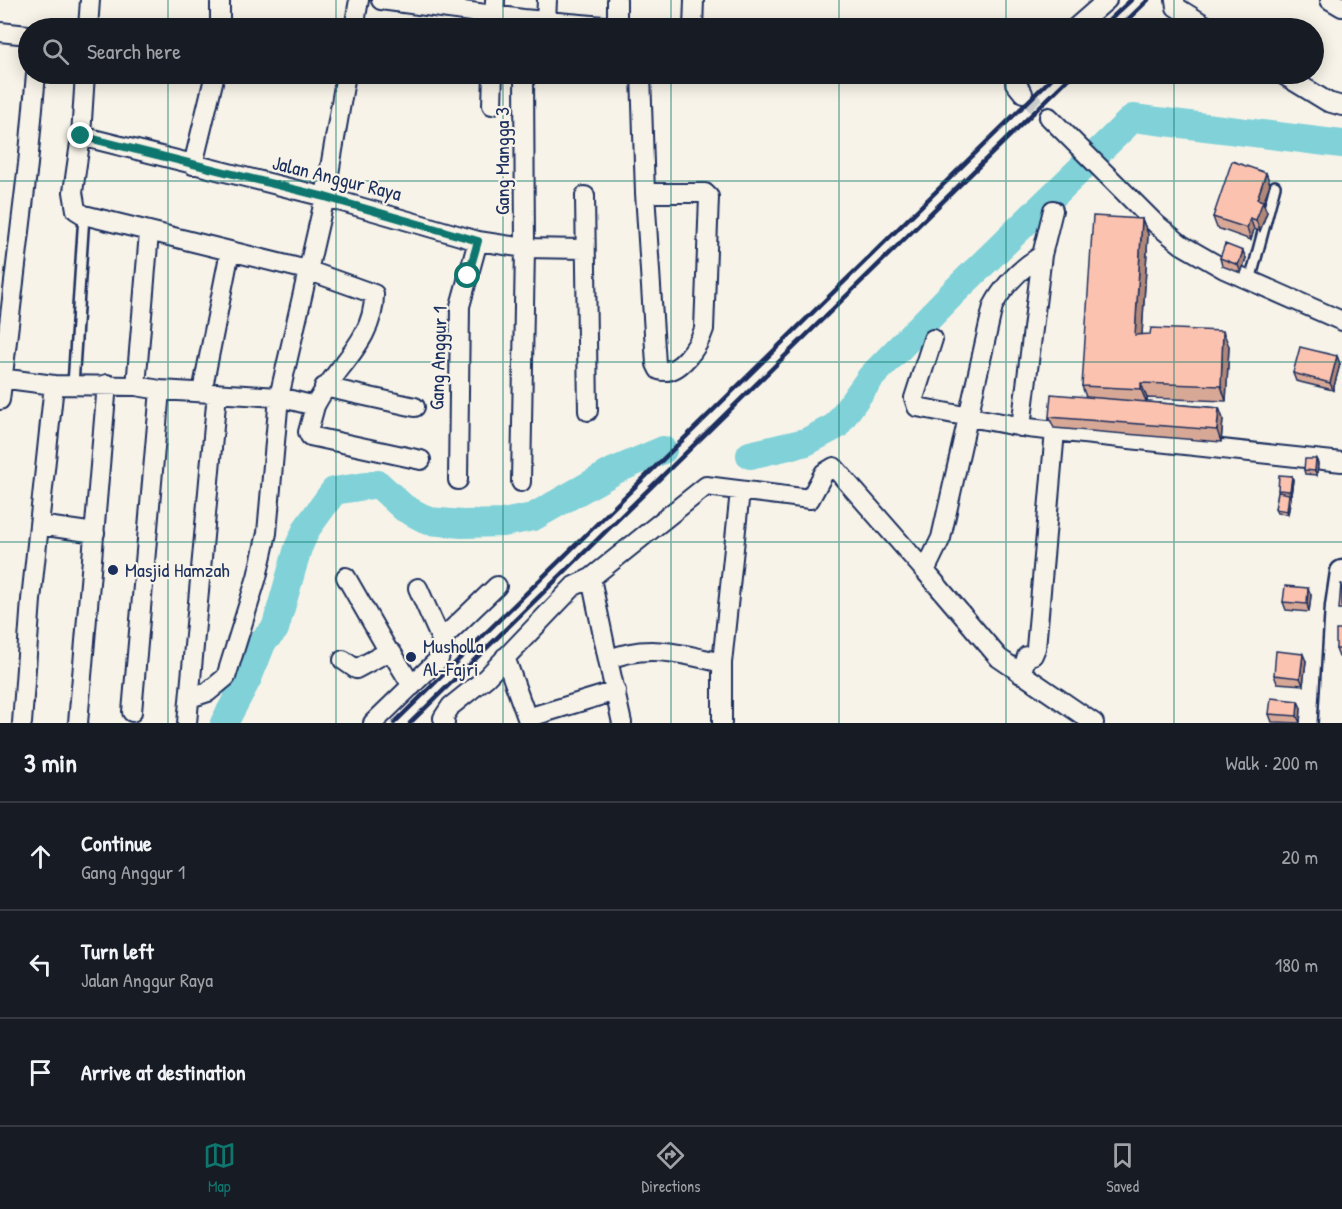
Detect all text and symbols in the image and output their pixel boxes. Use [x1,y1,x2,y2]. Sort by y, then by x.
search box [18,18,1324,84]
icon: search [39,35,72,68]
text: Search here [87,36,181,66]
street label: Gang Mangga 3 [488,107,515,215]
route end [67,122,93,148]
street label: Jalan Anggur Raya [270,148,405,207]
route start [454,262,480,288]
street label: Gang Anggur 1 [422,305,453,410]
place label: Masjid Hamzah [125,556,230,583]
marker: Masjid Hamzah [106,563,120,577]
place label: Musholla Al-Fajri [423,632,484,682]
marker: Musholla Al-Fajri [404,650,418,664]
text: 3 min [24,745,77,780]
text: Walk · 200 m [1226,749,1318,776]
text: Continue [81,828,152,858]
icon: ahead [24,840,57,873]
text: 20 m [1281,843,1318,870]
text: Gang Anggur 1 [81,858,185,885]
text: Turn left [81,936,154,966]
icon: left [24,948,57,981]
text: 180 m [1275,951,1318,978]
text: Jalan Anggur Raya [81,966,213,993]
icon: arrive [24,1056,57,1089]
text: Arrive at destination [81,1057,246,1087]
tab: Map [203,1139,236,1197]
tab: Directions [642,1139,700,1197]
tab: Saved [1106,1139,1139,1197]

